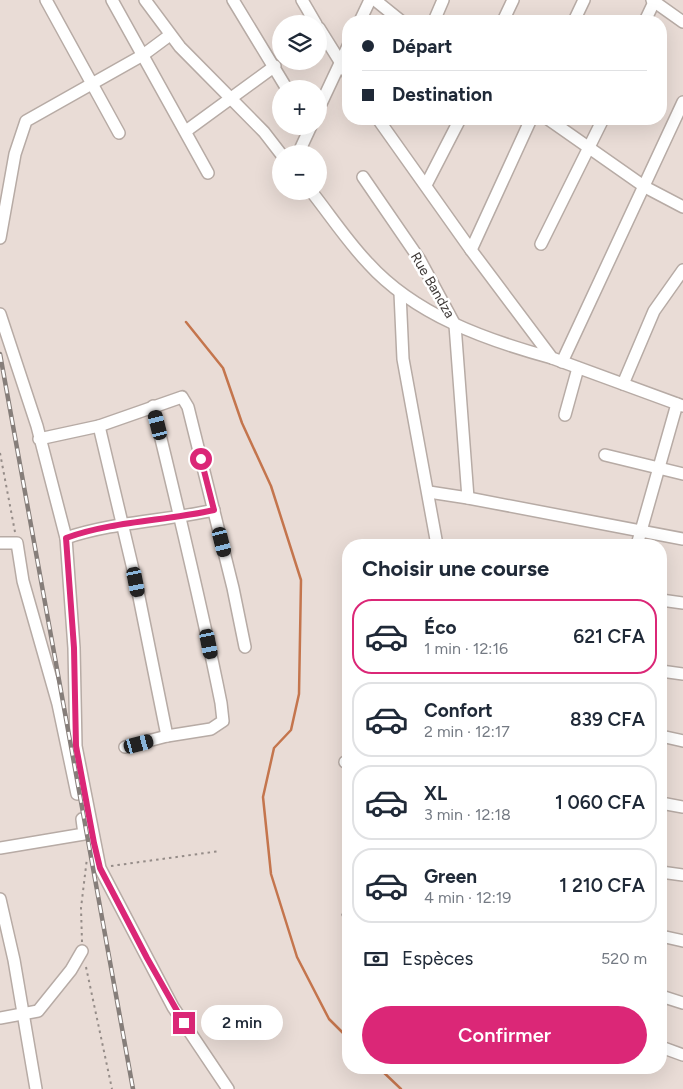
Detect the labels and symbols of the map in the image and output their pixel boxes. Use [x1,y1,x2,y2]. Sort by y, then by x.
street label: Rue Bandza [407,249,458,321]
car [147,409,168,441]
route start [190,448,212,470]
car [211,526,232,558]
car [125,566,146,598]
car [198,628,219,660]
car [122,733,155,755]
callout: 2 min [202,1006,284,1040]
route end [173,1012,195,1034]

